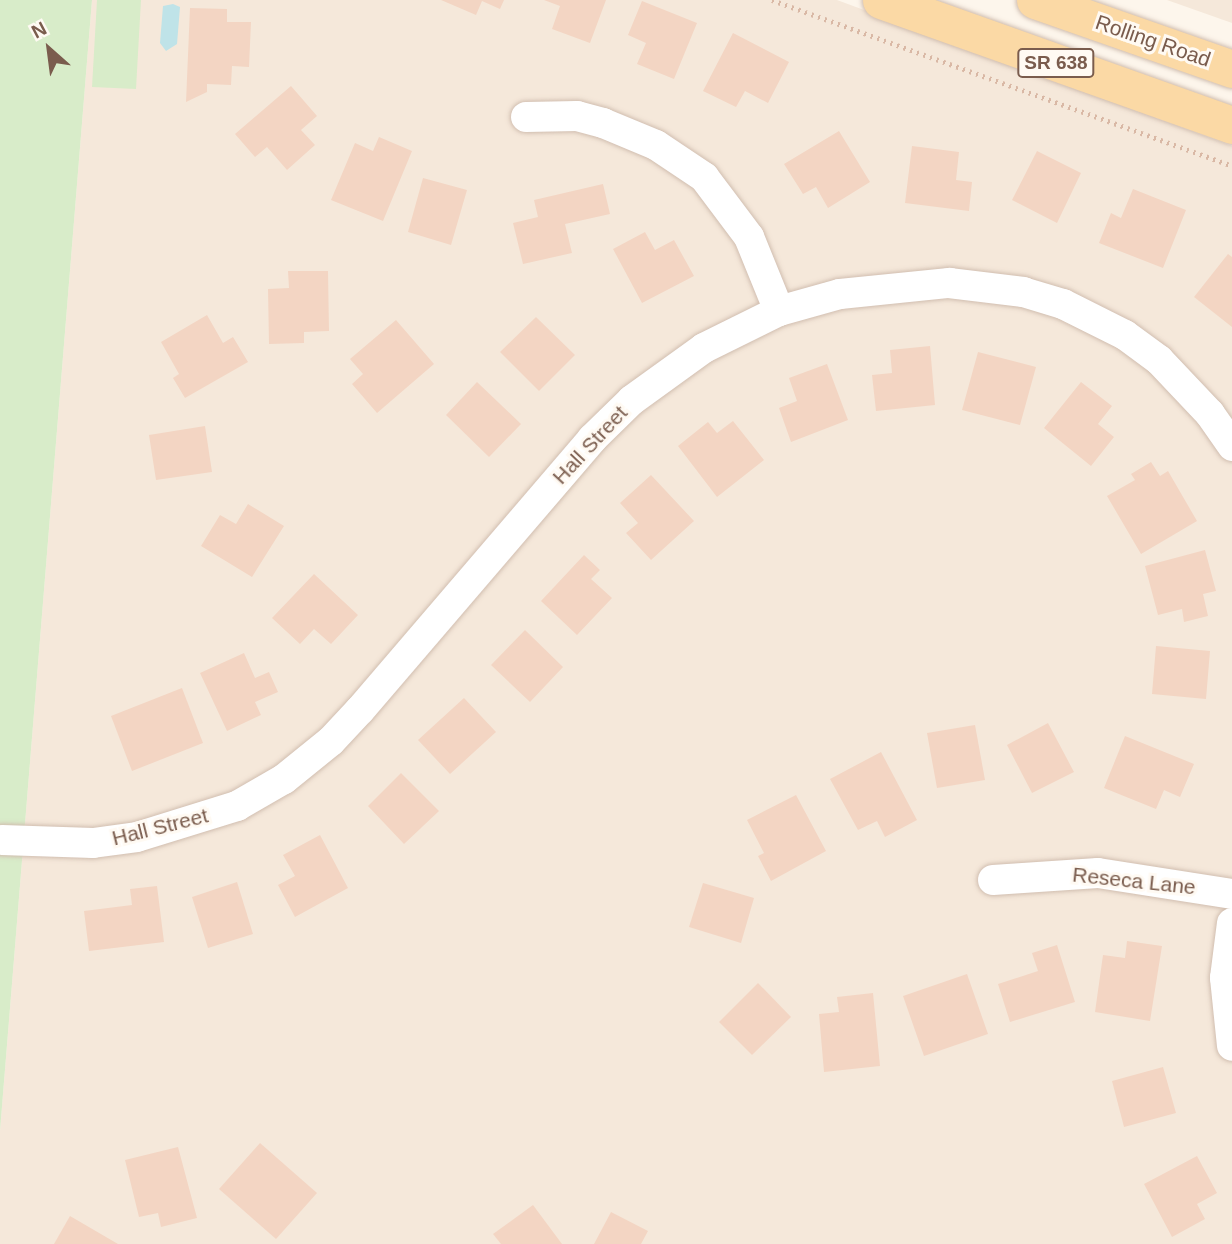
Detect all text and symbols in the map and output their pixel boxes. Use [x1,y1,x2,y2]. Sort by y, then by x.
street label: Rolling Road [1092,10,1214,72]
north arrow [14,14,84,84]
text: N [28,18,50,43]
road number: SR 638 [1016,48,1096,78]
street label: Hall Street [547,401,633,489]
street label: Hall Street [109,803,211,851]
street label: Reseca Lane [1071,862,1197,900]

